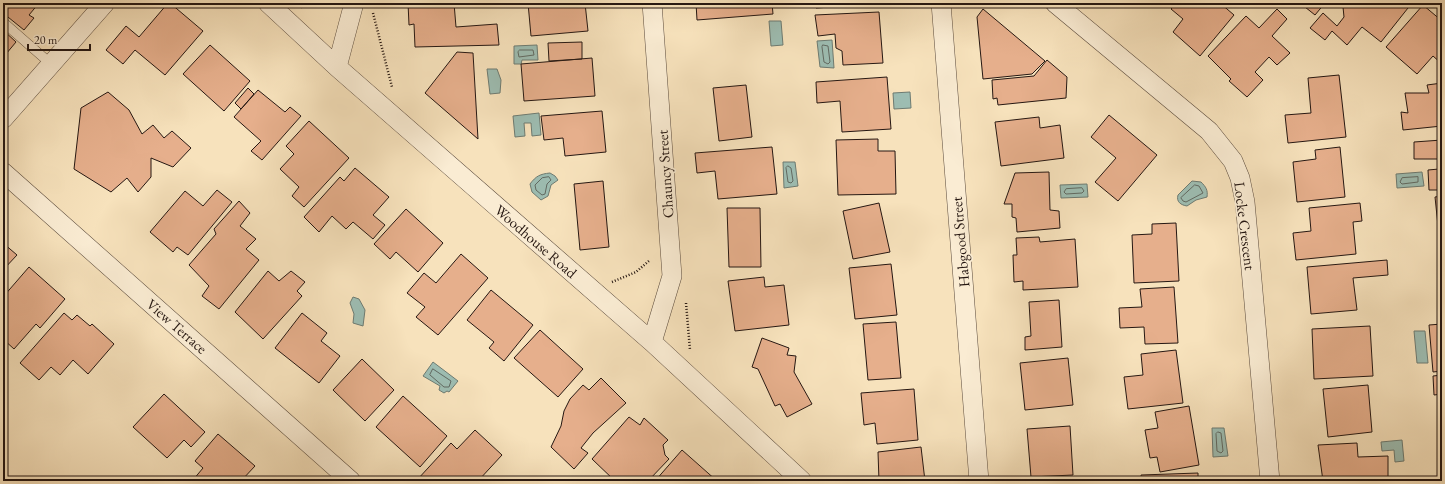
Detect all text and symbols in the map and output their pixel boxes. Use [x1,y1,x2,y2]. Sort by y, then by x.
scale bar [28,26,90,52]
text: 20 m [34,32,58,48]
street label: Chauncy Street [652,129,678,219]
street label: Locke Crescent [1230,181,1260,272]
street label: Habgood Street [947,196,973,288]
street label: Woodhouse Road [491,200,581,282]
street label: View Terrace [143,294,211,358]

